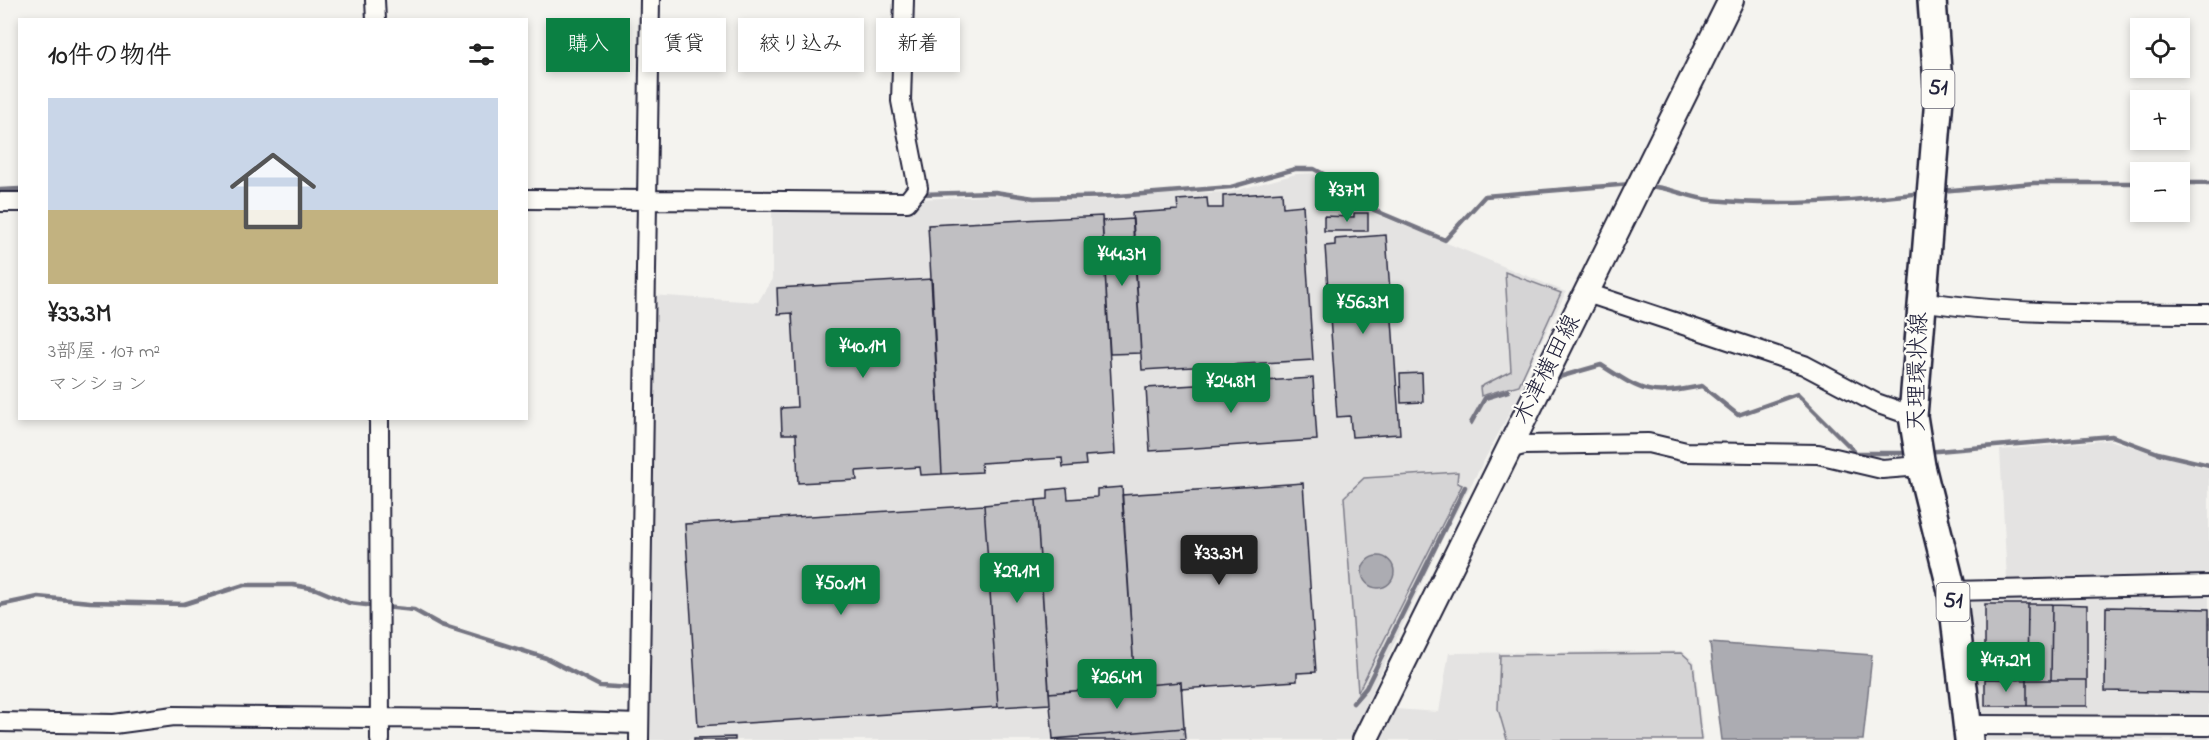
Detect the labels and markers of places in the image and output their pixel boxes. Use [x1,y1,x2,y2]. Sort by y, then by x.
pin: ¥37M [1311,172,1383,223]
pin: ¥44.3M [1073,236,1171,287]
pin: ¥56.3M [1314,284,1412,335]
pin: ¥40.1M [814,328,912,379]
pin: ¥24.8M [1182,363,1280,414]
pin: ¥33.3M [1170,535,1268,586]
pin: ¥29.1M [968,553,1066,604]
pin: ¥50.1M [792,565,890,616]
pin: ¥47.2M [1957,642,2055,693]
pin: ¥26.4M [1068,659,1166,710]

